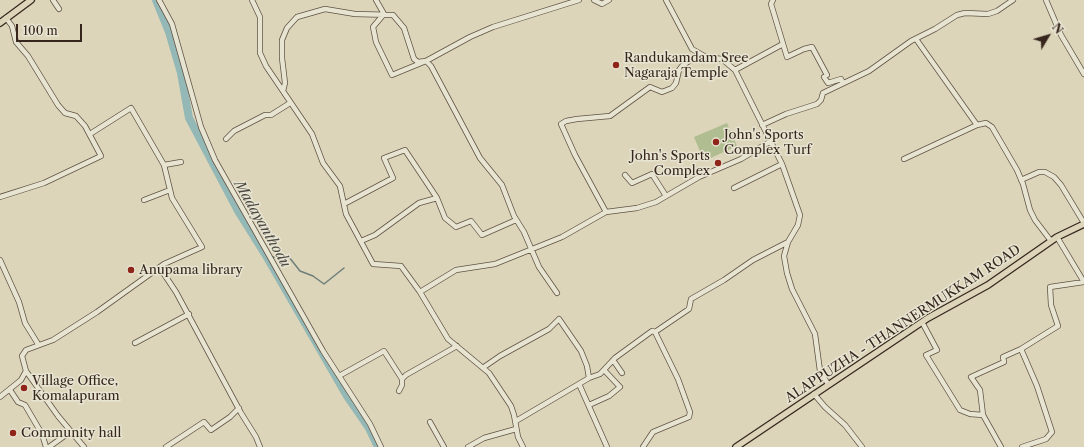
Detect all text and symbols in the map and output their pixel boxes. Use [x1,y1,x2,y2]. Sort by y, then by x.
scale bar [18,16,84,42]
north arrow [1028,16,1068,56]
text: N [1049,21,1066,37]
text: 100 m [23,23,58,38]
place label: Randukamdam Sree Nagaraja Temple [624,50,749,81]
marker: Randukamdam Sree Nagaraja Temple [611,60,621,70]
place label: John's Sports Complex Turf [724,127,811,158]
marker: John's Sports Complex Turf [711,137,721,147]
place label: John's Sports Complex [630,148,710,179]
marker: John's Sports Complex [713,158,723,168]
water label: Madayanthodu [230,177,294,271]
street label: ALAPPUZHA - THANNERMUKKAM ROAD [782,242,1024,406]
place label: Anupama library [139,262,243,278]
marker: Anupama library [126,265,136,275]
place label: Village Office, Komalapuram [32,373,120,404]
marker: Village Office, Komalapuram [19,383,29,393]
place label: Community hall [21,425,121,441]
marker: Community hall [8,428,18,438]

